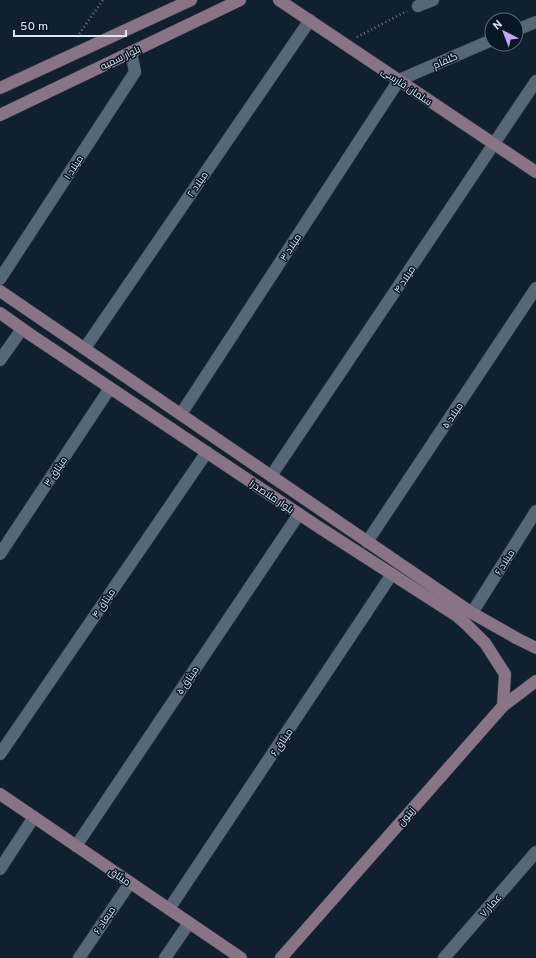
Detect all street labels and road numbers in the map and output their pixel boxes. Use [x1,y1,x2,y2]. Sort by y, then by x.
street label: بلوار سمیه [99,43,143,74]
street label: گلفام [431,50,460,72]
street label: سلمان فارسی [378,65,434,109]
street label: میلاد ۱ [62,153,87,182]
street label: میلاد ۲ [185,169,212,200]
street label: میلاد ۳ [278,232,305,264]
street label: میلاد ۴ [391,264,419,296]
street label: میلاد ۵ [440,400,467,431]
street label: میثاق ۳ [42,455,71,489]
street label: بلوار ملاصدرا [246,478,296,517]
street label: میلاد ۶ [492,547,518,578]
street label: میثاق ۴ [90,587,119,621]
street label: میثاق ۵ [174,664,202,698]
street label: میثاق ۶ [268,726,296,759]
street label: زیتون [395,805,419,829]
street label: میثاق [106,865,133,889]
street label: عمار ۷ [477,892,505,920]
street label: میعاد ۶ [91,905,119,937]

